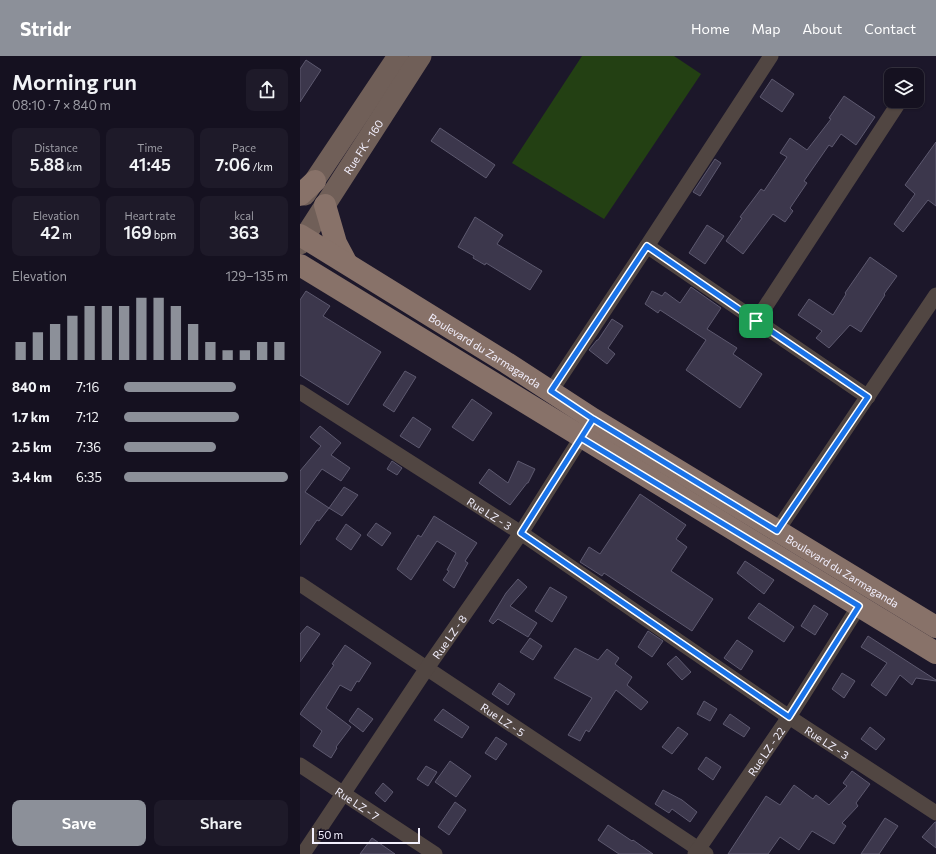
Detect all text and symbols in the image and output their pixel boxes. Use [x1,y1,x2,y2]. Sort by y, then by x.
text: Stridr [20,17,71,40]
text: Home [691,20,730,37]
text: Map [752,20,780,37]
text: About [802,20,842,37]
text: Contact [864,20,916,37]
text: Morning run [12,68,137,95]
map controls [884,68,924,108]
button: layers [884,68,924,108]
button: share [246,69,288,111]
text: 08:10 · 7 × 840 m [12,97,111,113]
street label: Rue FK - 160 [340,117,385,176]
text: Distance [34,141,78,154]
text: Time [137,141,163,154]
text: Pace [232,141,256,154]
text: 5.88 [30,154,64,175]
text: 41:45 [129,154,171,175]
text: 7:06 [215,154,250,175]
text: km [64,160,82,173]
text: /km [250,160,273,173]
text: Elevation [33,209,79,222]
text: Heart rate [124,209,176,222]
text: kcal [234,209,254,222]
text: 42 [40,222,60,243]
text: 169 [124,222,152,243]
text: 363 [229,222,259,243]
text: m [60,228,72,241]
text: bpm [152,228,176,241]
text: Elevation [12,268,67,284]
text: 129–135 m [225,268,288,284]
pin [739,304,773,338]
street label: Boulevard du Zarmaganda [427,310,544,390]
icon: arrive [745,310,767,332]
text: 840 m [12,379,50,395]
text: 7:16 [76,379,99,395]
text: 1.7 km [12,409,50,425]
text: 7:12 [76,409,99,425]
text: 2.5 km [12,439,52,455]
text: 7:36 [76,439,101,455]
text: 3.4 km [12,469,52,485]
text: 6:35 [76,469,102,485]
street label: Rue LZ - 3 [465,494,514,532]
street label: Boulevard du Zarmaganda [784,531,902,610]
street label: Rue LZ - 8 [429,612,469,661]
street label: Rue LZ - 5 [479,700,528,738]
street label: Rue LZ - 3 [803,723,852,761]
street label: Rue LZ - 22 [744,724,787,778]
street label: Rue LZ - 7 [333,784,382,822]
button: Save [12,800,146,846]
button: Share [154,800,288,846]
scale bar [312,826,420,845]
text: 50 m [318,828,343,841]

